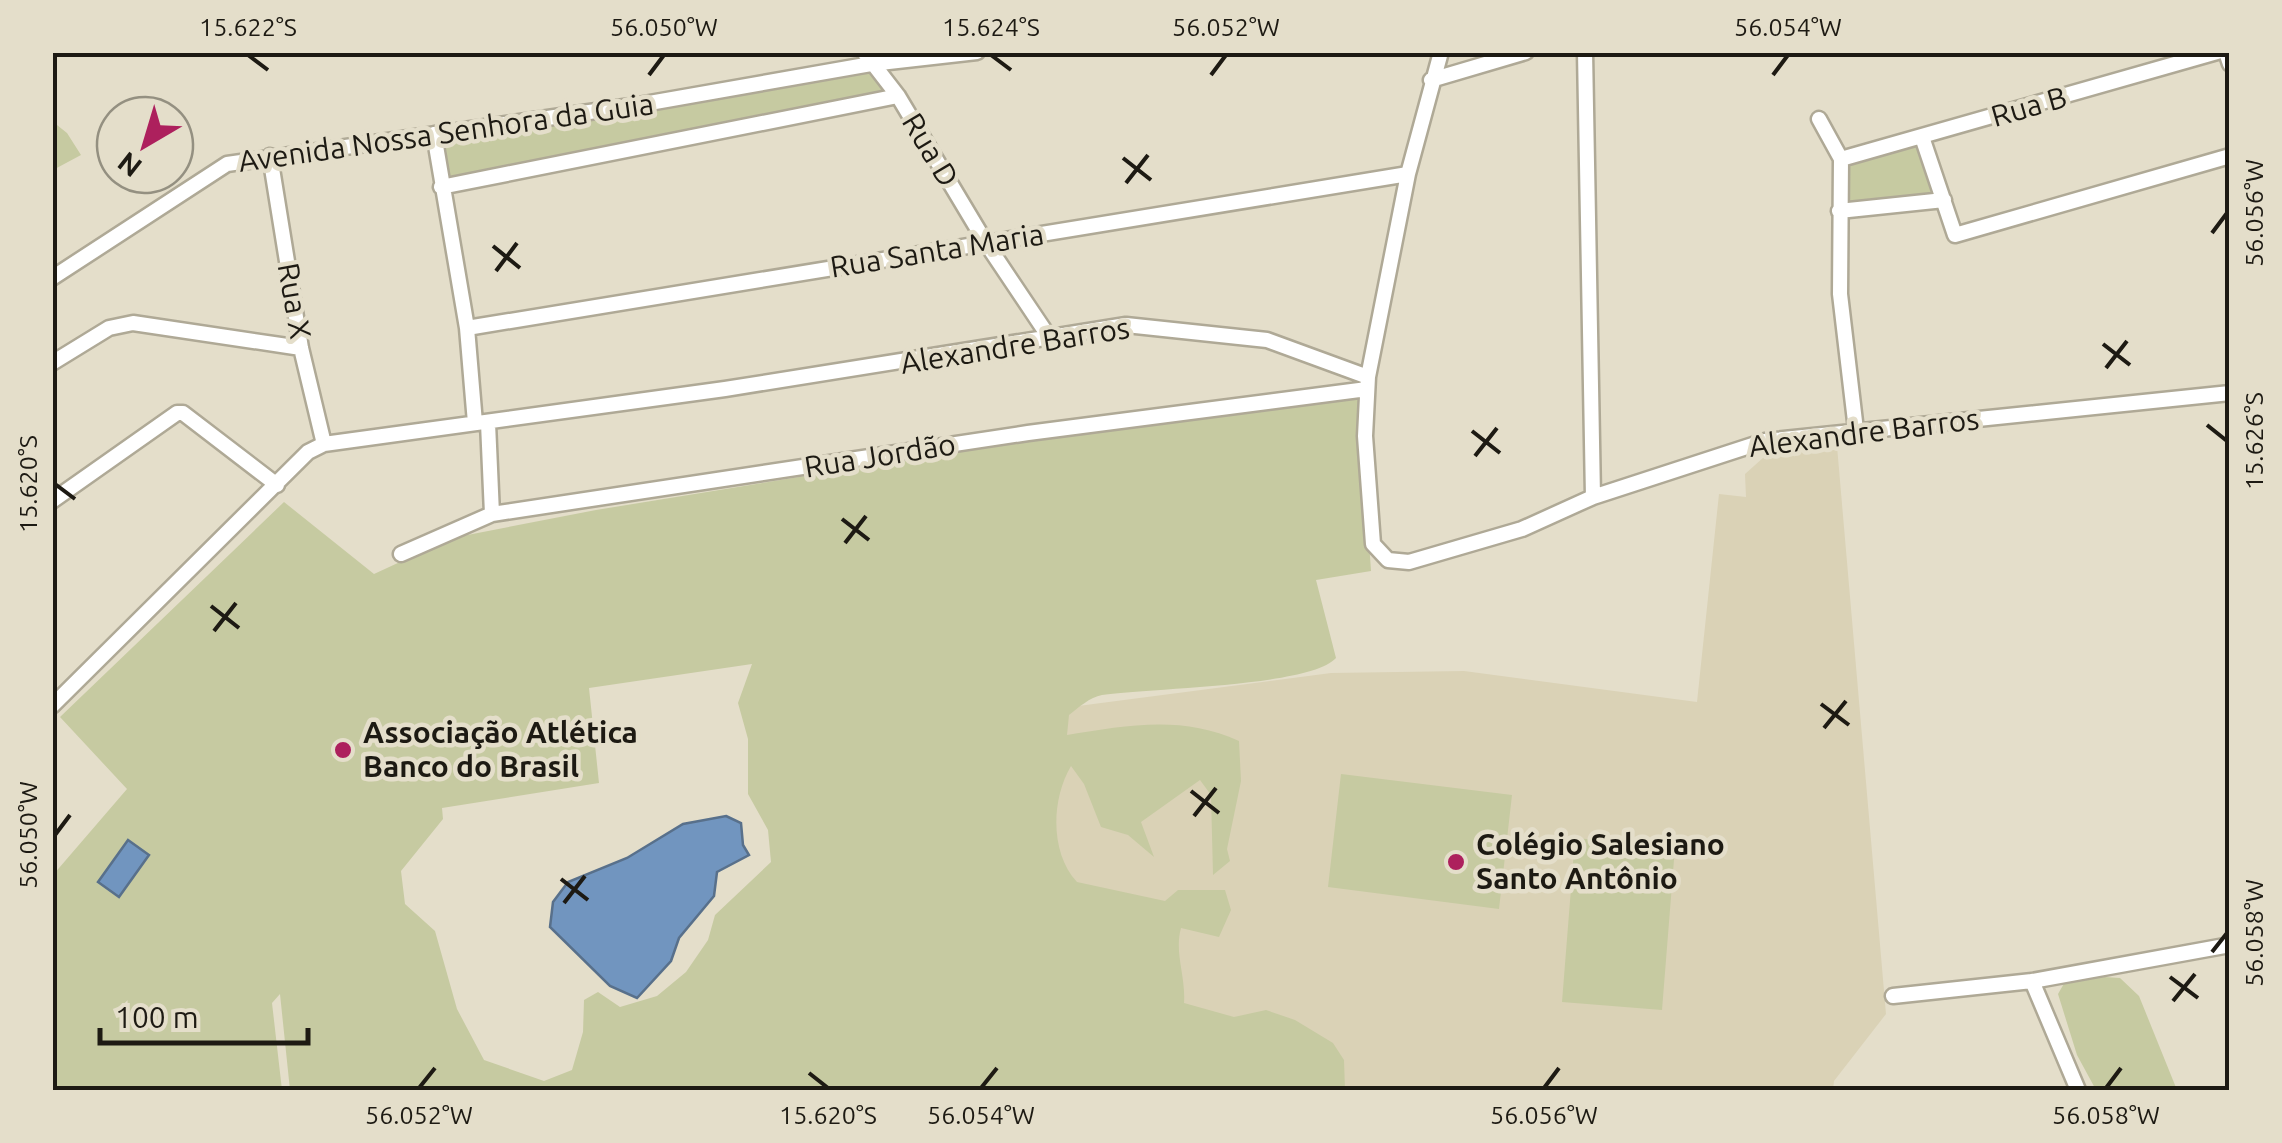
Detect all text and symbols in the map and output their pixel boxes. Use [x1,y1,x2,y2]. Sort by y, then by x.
text: 15.622°S [199,13,297,41]
text: 56.050°W [610,13,718,41]
text: 15.624°S [942,13,1040,41]
text: 56.052°W [1172,13,1280,41]
text: 56.054°W [1734,13,1842,41]
street label: Rua B [1987,79,2071,133]
street label: Avenida Nossa Senhora da Guia [236,86,656,178]
north arrow [95,95,195,195]
street label: Rua D [896,107,966,192]
text: N [112,146,147,184]
text: 56.056°W [2240,159,2268,267]
street label: Rua Santa Maria [828,216,1046,284]
street label: Rua X [272,260,318,341]
street label: Alexandre Barros [898,310,1132,380]
text: 15.626°S [2240,392,2268,490]
street label: Alexandre Barros [1747,401,1981,463]
street label: Rua Jordão [802,426,958,484]
text: 15.620°S [14,435,42,533]
place label: Associação Atlética Banco do Brasil [363,715,638,783]
marker: Associação Atlética Banco do Brasil [332,739,354,761]
text: 56.050°W [14,781,42,889]
place label: Colégio Salesiano Santo Antônio [1476,827,1725,895]
marker: Colégio Salesiano Santo Antônio [1445,851,1467,873]
text: 56.058°W [2240,879,2268,987]
scale bar [100,983,308,1045]
text: 100 m [115,1000,199,1034]
text: 56.052°W [365,1101,473,1129]
text: 15.620°S [779,1101,877,1129]
text: 56.054°W [927,1101,1035,1129]
text: 56.056°W [1490,1101,1598,1129]
text: 56.058°W [2052,1101,2160,1129]

